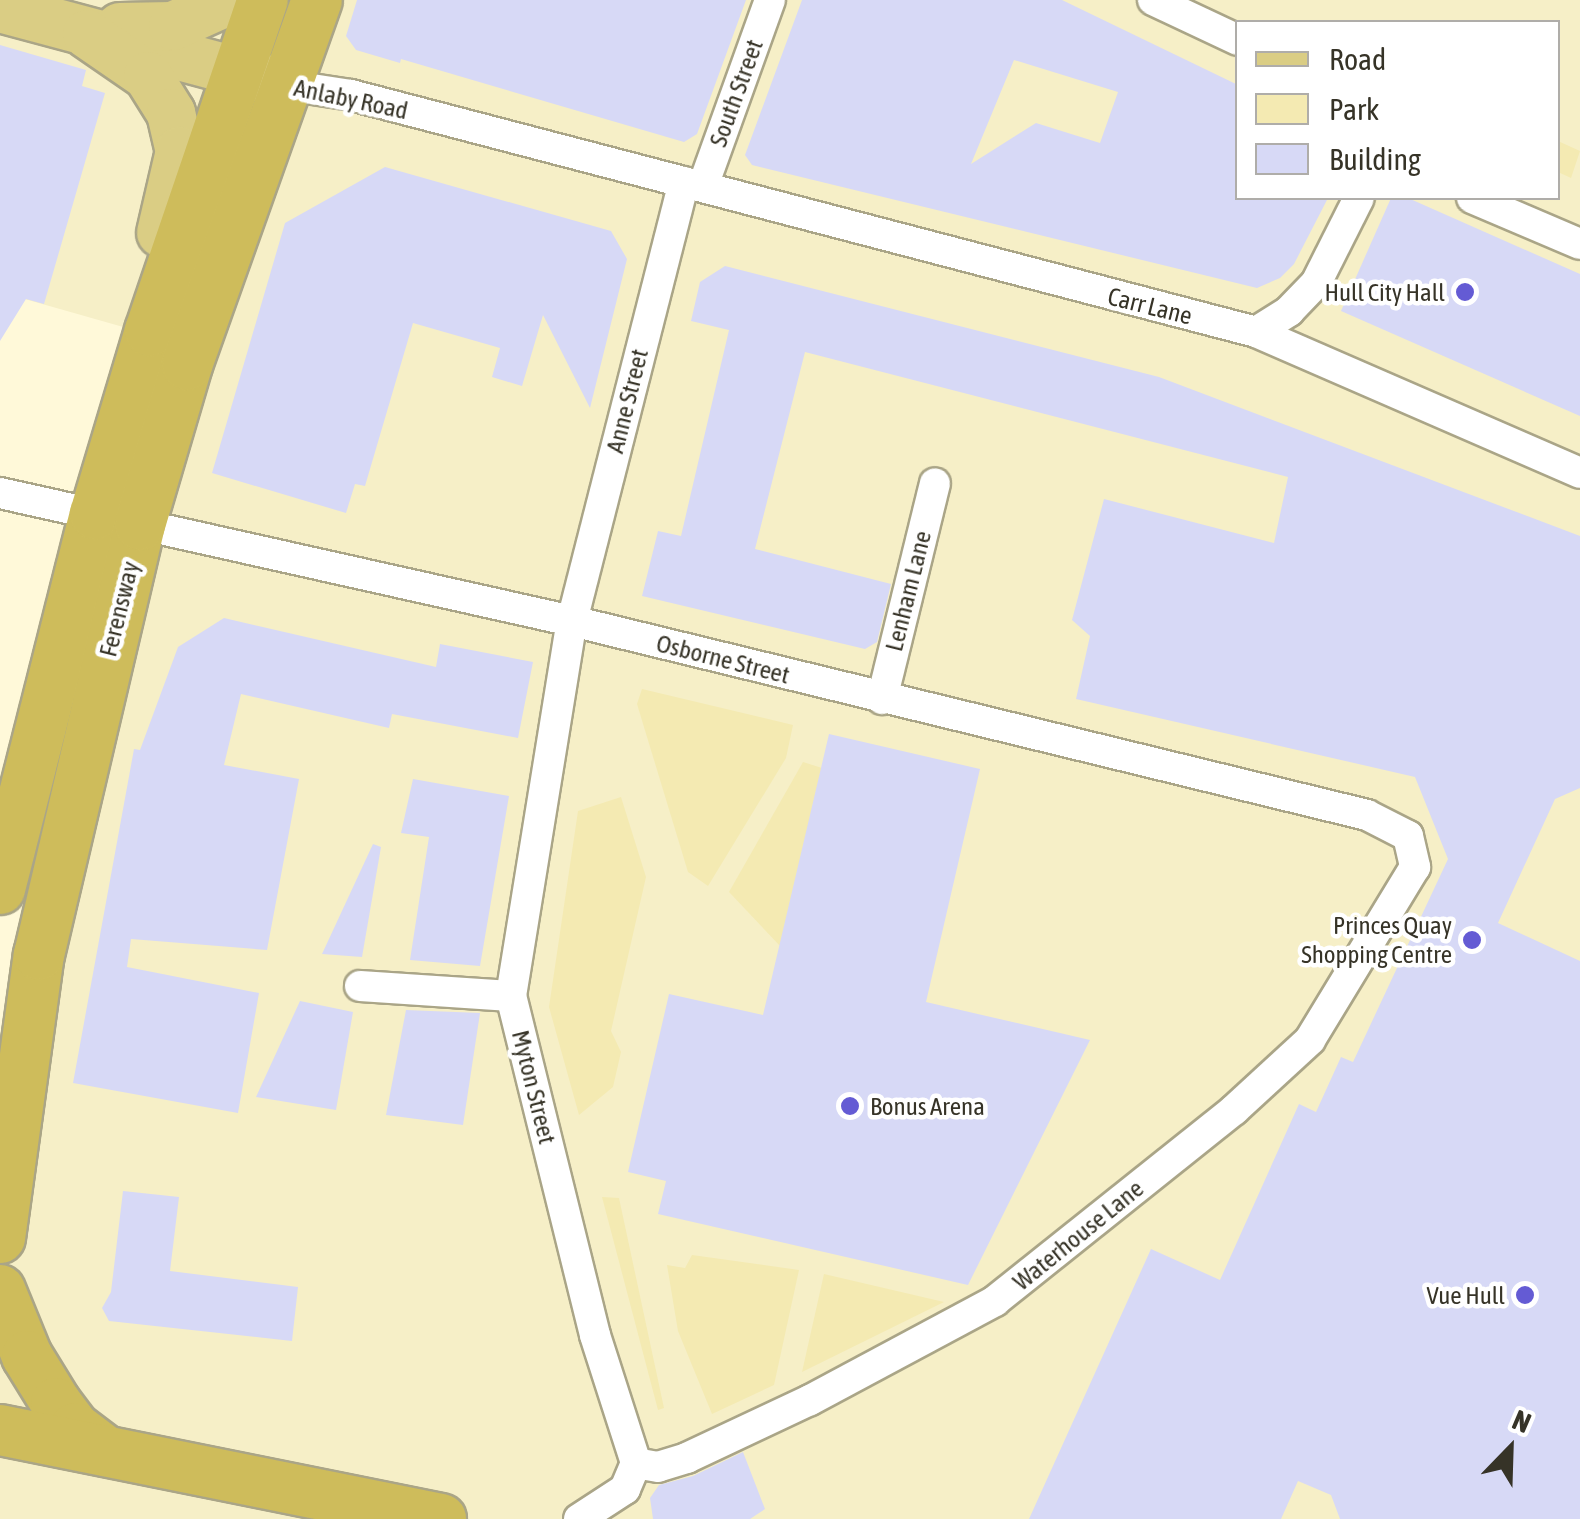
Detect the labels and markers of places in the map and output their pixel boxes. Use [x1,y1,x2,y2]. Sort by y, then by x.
place label: Hull City Hall [1324,277,1445,307]
marker: Hull City Hall [1454,281,1476,303]
place label: Princes Quay Shopping Centre [1301,911,1452,970]
marker: Princes Quay Shopping Centre [1461,929,1483,951]
place label: Bonus Arena [870,1091,985,1121]
marker: Bonus Arena [839,1095,861,1117]
place label: Vue Hull [1426,1280,1505,1310]
marker: Vue Hull [1514,1284,1536,1306]

